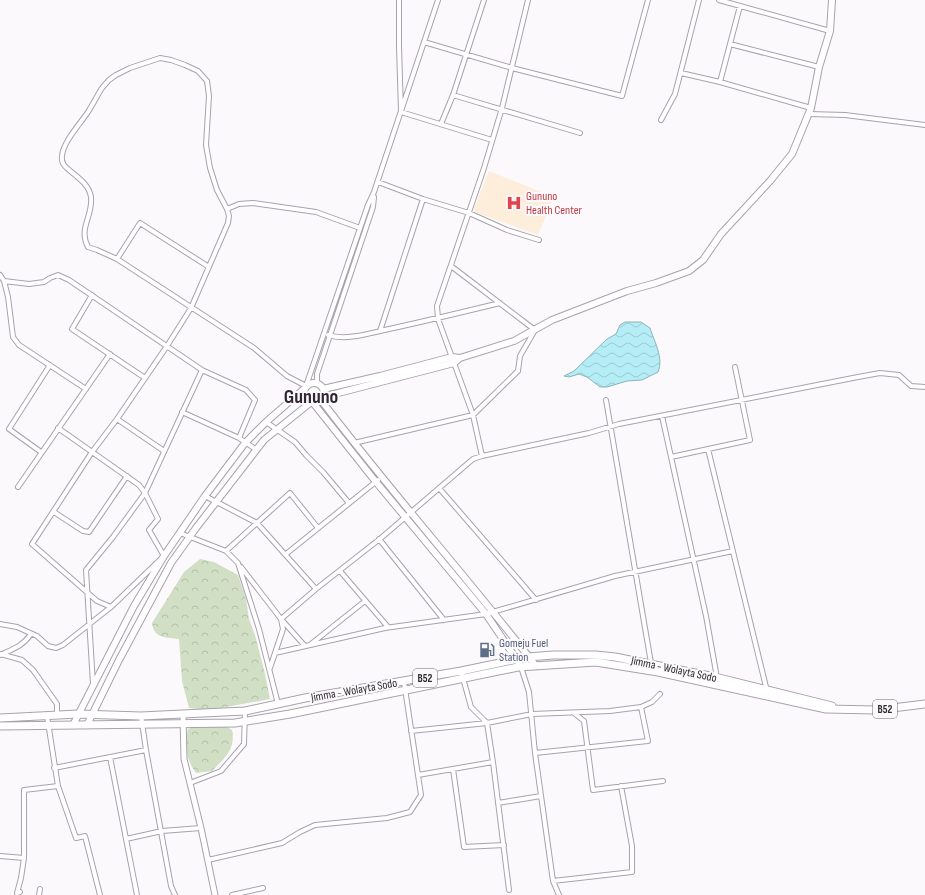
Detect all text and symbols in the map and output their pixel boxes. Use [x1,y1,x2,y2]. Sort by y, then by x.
place label: Gununo Health Center [526,189,583,218]
hospital icon: Gununo Health Center [505,194,523,212]
district label: Gununo [284,385,338,409]
place label: Gomeju Fuel Station [499,636,548,665]
fuel station icon: Gomeju Fuel Station [478,641,496,659]
street label: Jimma - Wolayta Sodo [629,653,718,686]
road number: B52 [413,669,437,687]
street label: Jimma - Wolayta Sodo [309,676,398,706]
road number: B52 [873,700,897,718]

